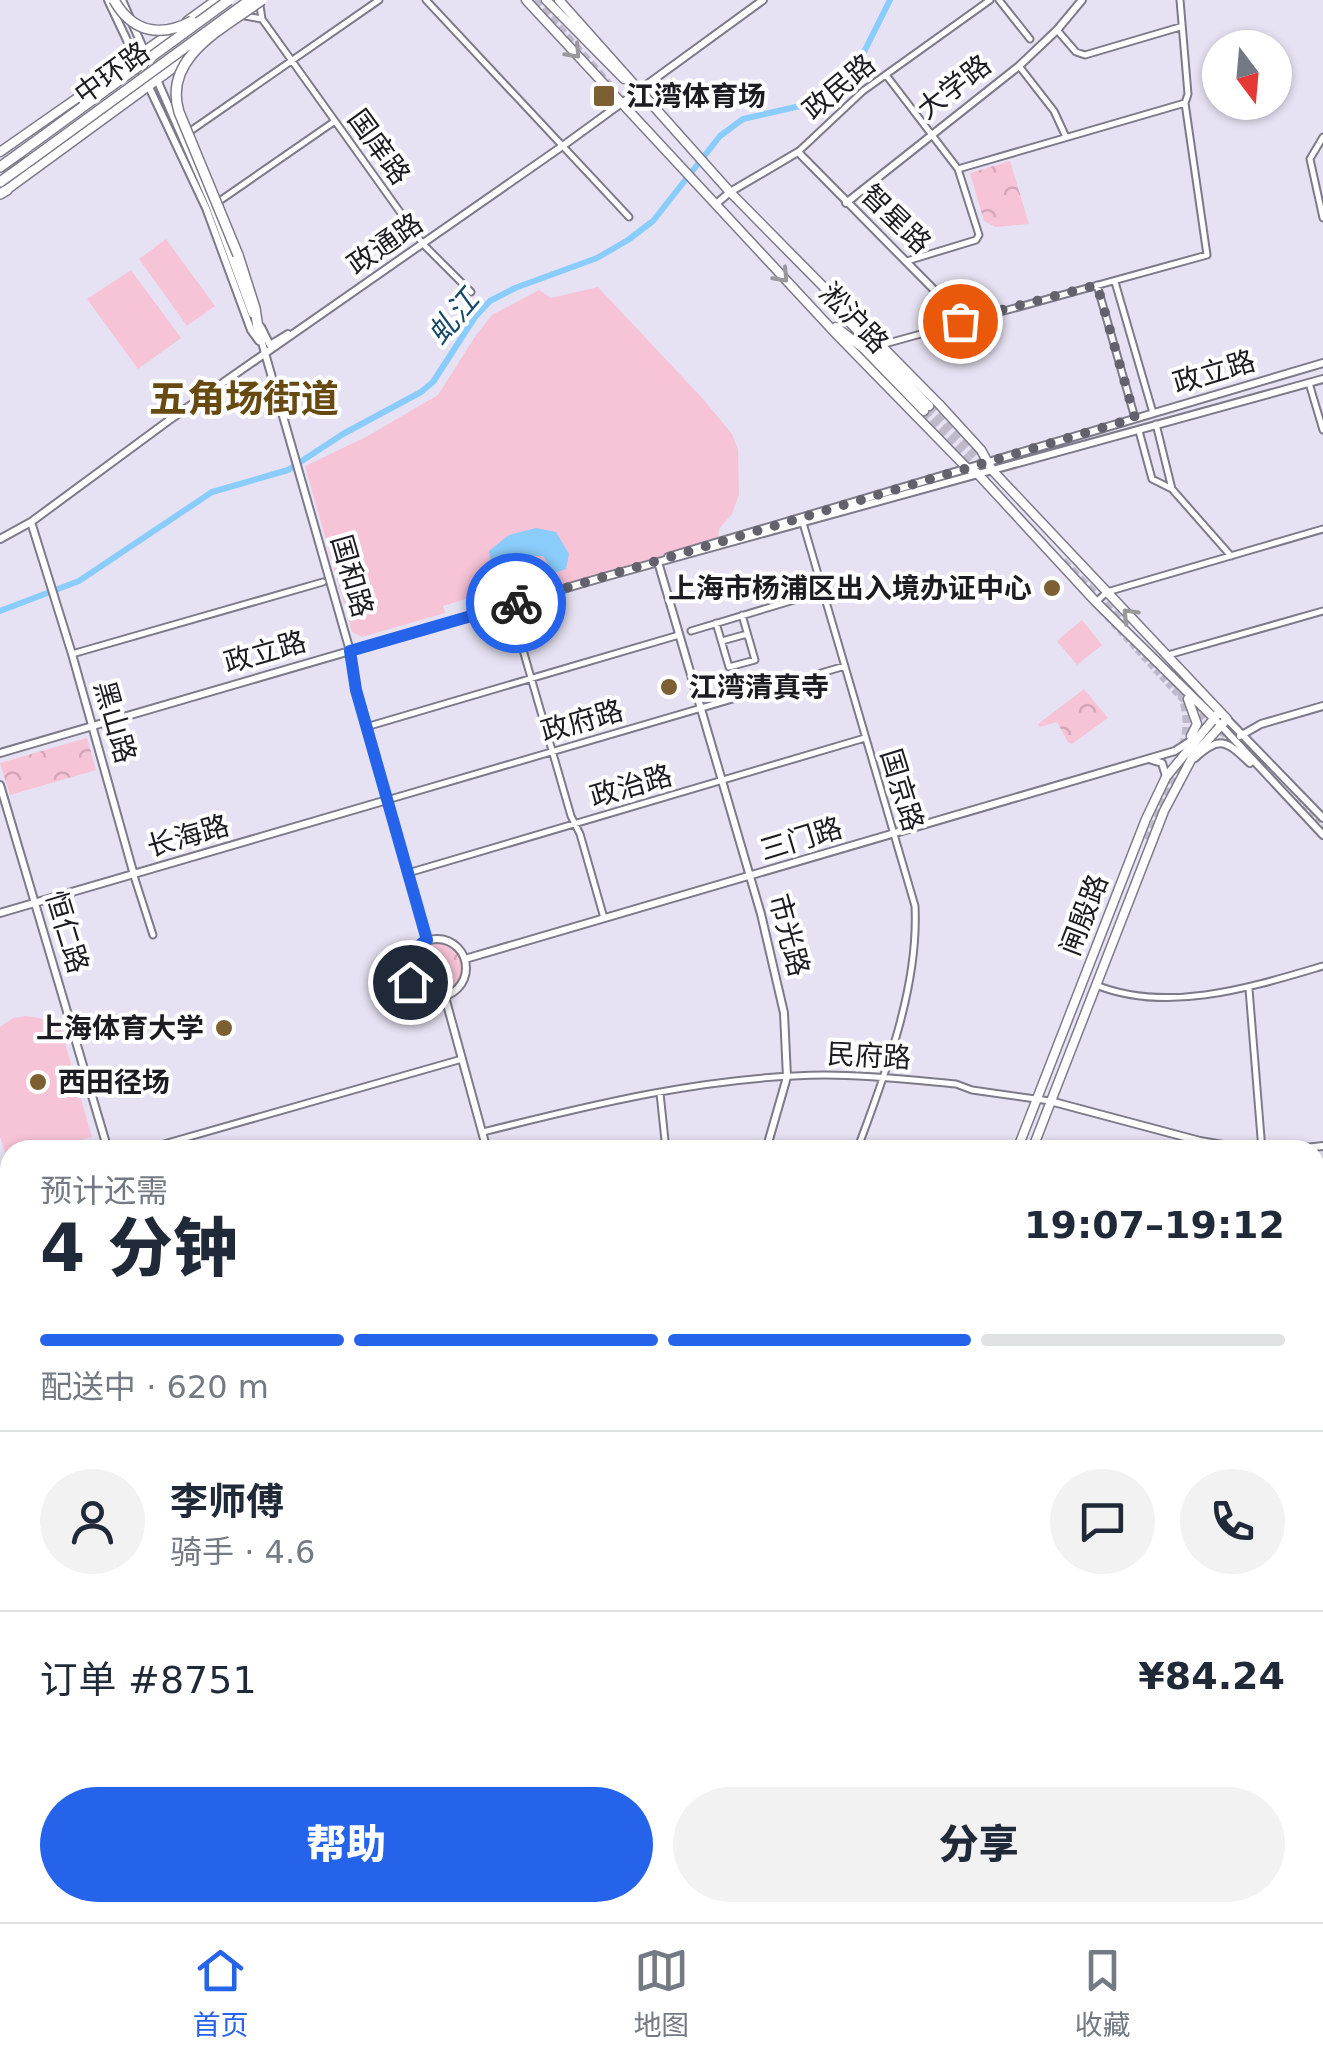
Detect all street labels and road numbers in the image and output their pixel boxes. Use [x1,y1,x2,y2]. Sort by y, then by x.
street label: 中环路 [68,35,156,111]
street label: 政民路 [796,47,882,127]
street label: 大学路 [911,48,997,126]
street label: 国庠路 [341,103,417,191]
street label: 智星路 [854,178,938,260]
street label: 政通路 [341,206,429,282]
street label: 淞沪路 [813,276,895,360]
street label: 政立路 [1169,344,1259,400]
street label: 国和路 [325,531,379,621]
street label: 政立路 [220,625,310,679]
street label: 黑山路 [88,677,142,767]
street label: 政府路 [537,694,627,748]
street label: 国京路 [874,745,930,835]
street label: 政治路 [586,759,676,813]
street label: 长海路 [143,809,233,863]
street label: 三门路 [756,811,846,867]
street label: 闸殷路 [1054,870,1114,960]
street label: 恒仁路 [39,887,95,977]
street label: 市光路 [762,890,816,980]
street label: 民府路 [826,1037,912,1075]

